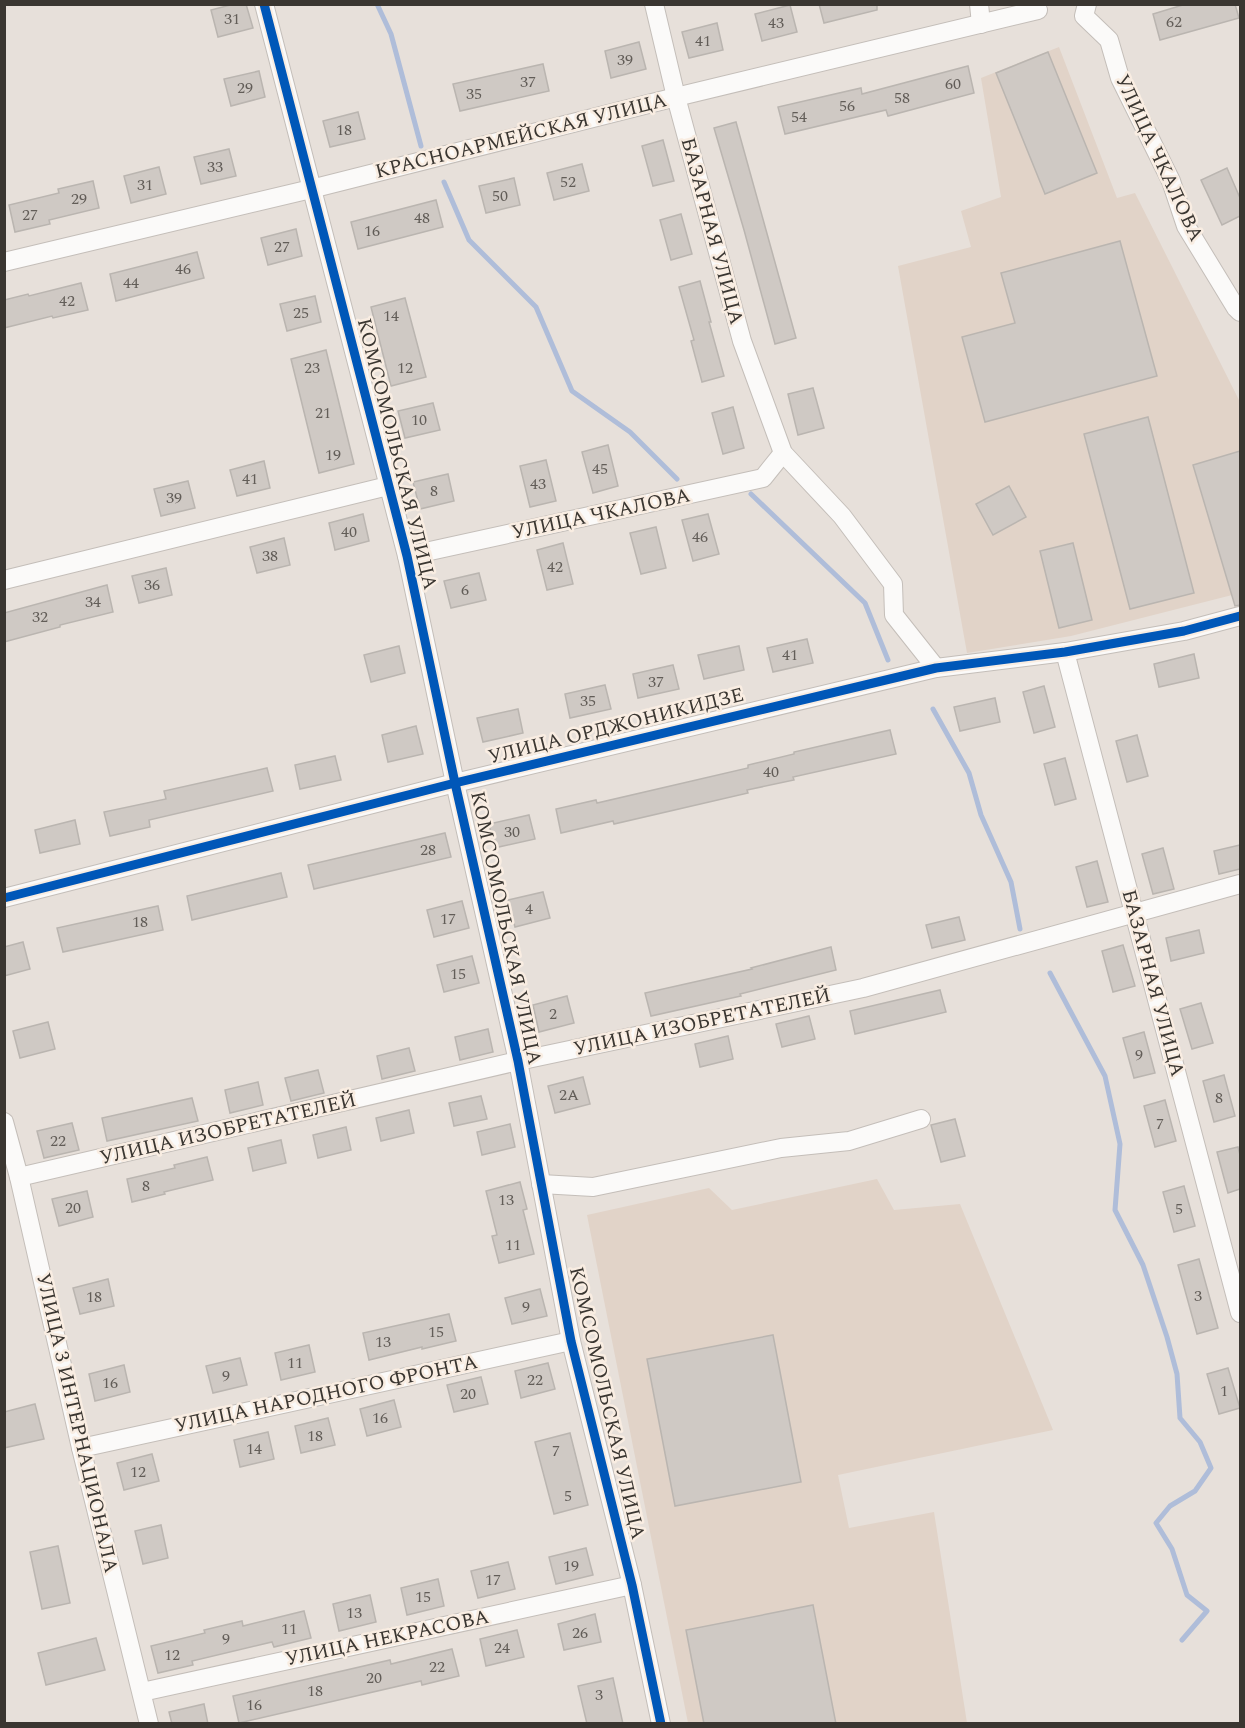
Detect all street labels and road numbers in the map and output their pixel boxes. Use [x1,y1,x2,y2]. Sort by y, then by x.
street label: УЛИЦА ЧКАЛОВА [1107,69,1211,247]
street label: КРАСНОАРМЕЙСКАЯ УЛИЦА [372,85,670,187]
street label: БАЗАРНАЯ УЛИЦА [673,134,751,328]
street label: КОМСОМОЛЬСКАЯ УЛИЦА [349,315,445,593]
street label: УЛИЦА ЧКАЛОВА [509,480,693,548]
street label: УЛИЦА ОРДЖОНИКИДЗЕ [485,680,747,772]
street label: КОМСОМОЛЬСКАЯ УЛИЦА [462,788,550,1068]
street label: БАЗАРНАЯ УЛИЦА [1114,886,1192,1080]
street label: УЛИЦА ИЗОБРЕТАТЕЛЕЙ [571,980,833,1064]
street label: УЛИЦА ИЗОБРЕТАТЕЛЕЙ [97,1085,359,1173]
street label: КОМСОМОЛЬСКАЯ УЛИЦА [561,1264,653,1542]
street label: УЛИЦА 3 ИНТЕРНАЦИОНАЛА [28,1270,126,1576]
street label: УЛИЦА НАРОДНОГО ФРОНТА [172,1347,480,1441]
street label: УЛИЦА НЕКРАСОВА [282,1602,492,1674]

